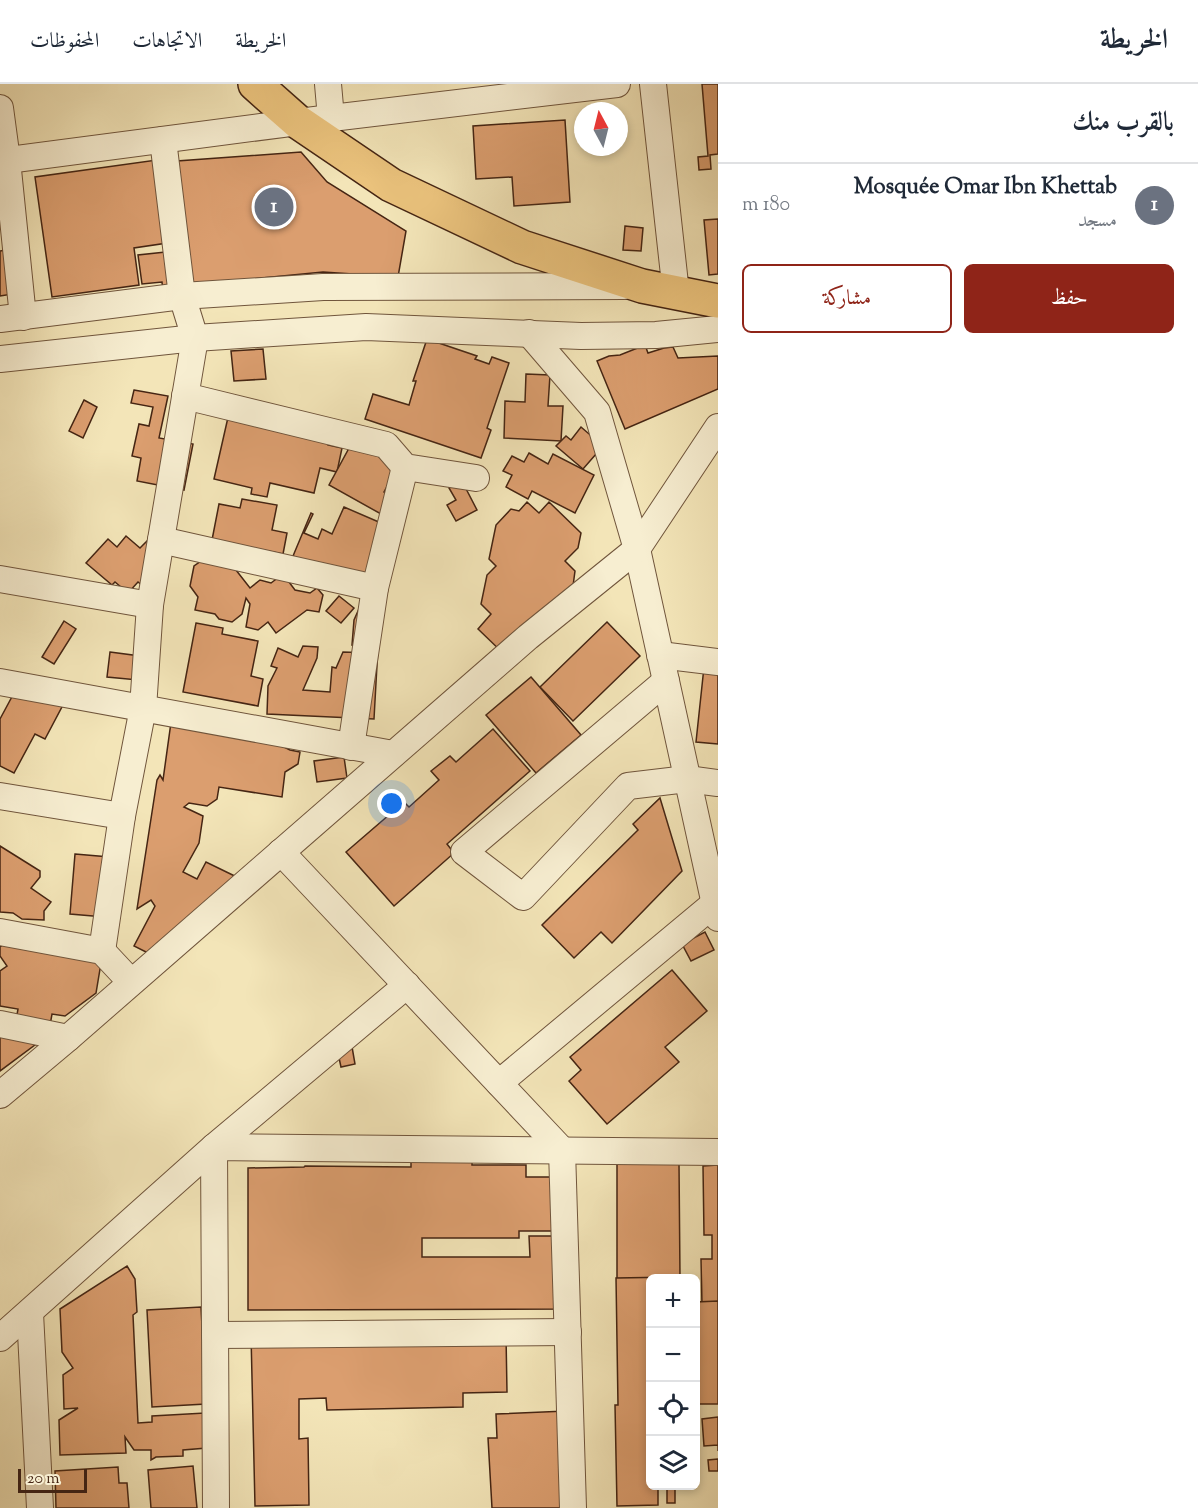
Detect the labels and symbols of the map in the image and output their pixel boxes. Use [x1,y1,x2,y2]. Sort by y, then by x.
north arrow [574,102,628,156]
pin: 1 [254,184,294,230]
your location [377,789,406,818]
scale bar [18,1466,87,1494]

